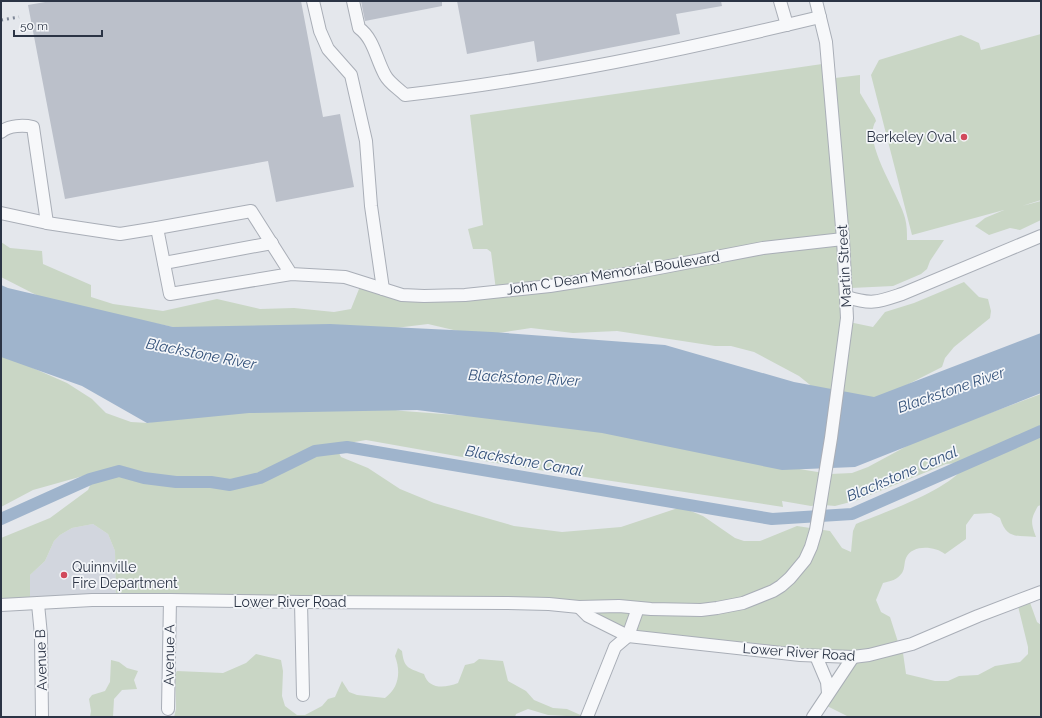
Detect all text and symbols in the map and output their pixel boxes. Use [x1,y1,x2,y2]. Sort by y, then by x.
scale bar [14,12,102,38]
text: 50 m [20,19,48,33]
place label: Berkeley Oval [866,129,956,145]
marker: Berkeley Oval [959,132,969,142]
street label: Martin Street [834,224,854,308]
street label: John C Dean Memorial Boulevard [505,248,721,298]
water label: Blackstone River [144,334,258,374]
water label: Blackstone River [895,363,1008,417]
water label: Blackstone River [468,366,581,390]
water label: Blackstone Canal [464,442,584,480]
water label: Blackstone Canal [844,442,960,506]
place label: Quinnville Fire Department [72,559,178,591]
marker: Quinnville Fire Department [59,570,69,580]
street label: Lower River Road [234,594,346,610]
street label: Avenue A [160,623,178,686]
street label: Avenue B [32,629,50,691]
street label: Lower River Road [742,640,856,664]

